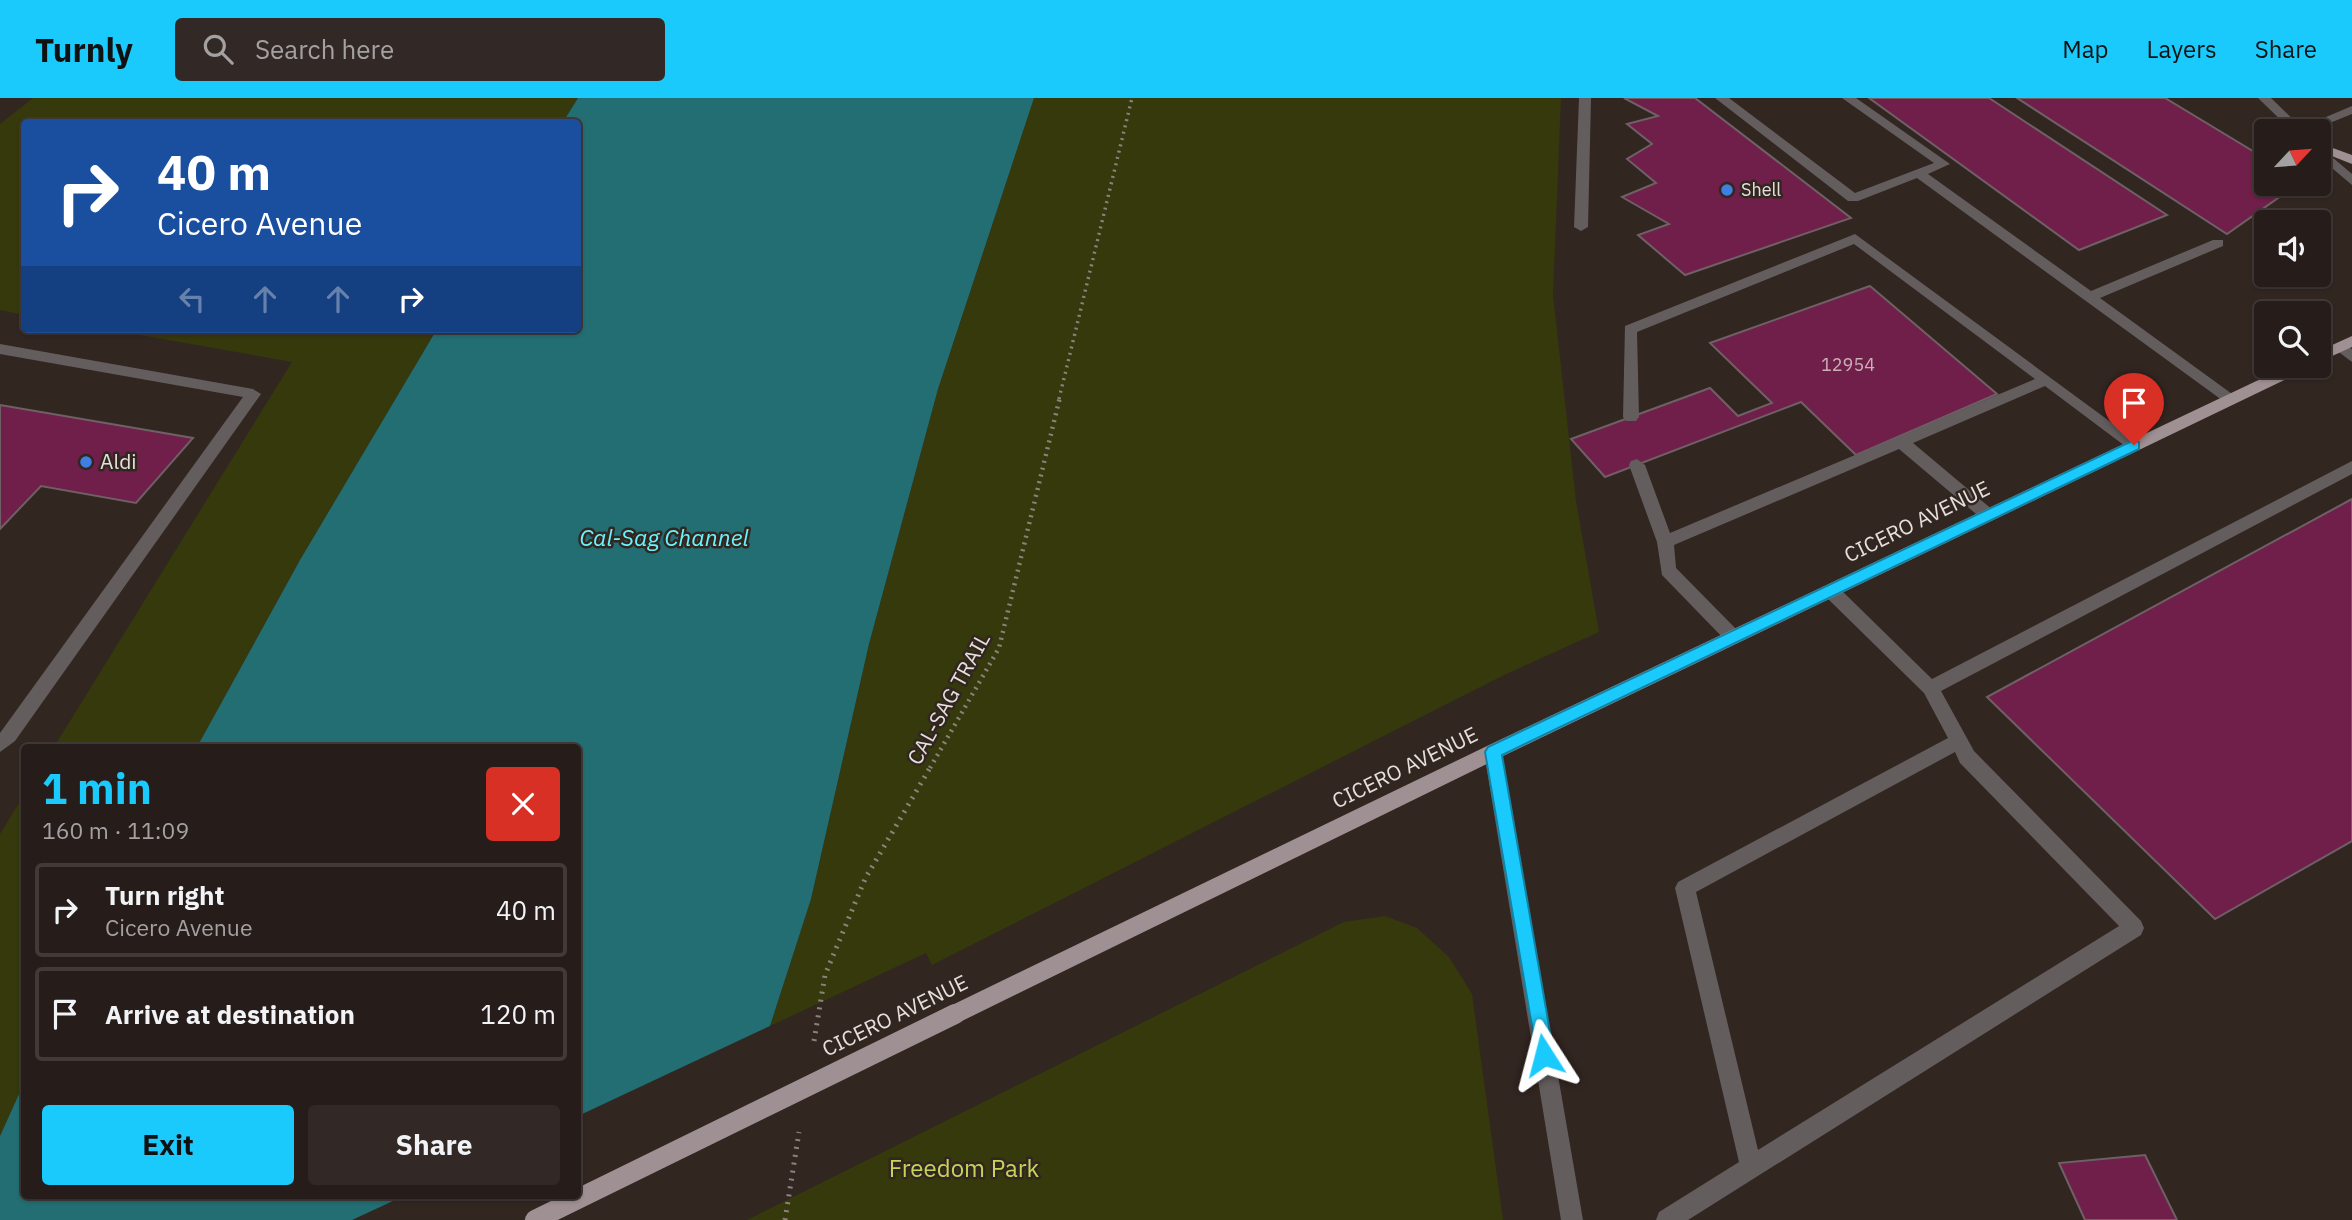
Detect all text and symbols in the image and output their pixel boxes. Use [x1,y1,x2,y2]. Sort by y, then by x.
search box [175,18,665,81]
text: Turnly [35,28,133,71]
icon: search [199,30,237,68]
text: Search here [255,32,394,66]
text: Map [2062,33,2109,65]
text: Layers [2147,33,2217,65]
text: Share [2255,33,2317,65]
north arrow [2254,119,2331,196]
map controls [2254,119,2331,378]
text: 40 m [157,140,271,203]
icon: right [42,147,133,238]
place label: Shell [1741,178,1781,201]
marker: Shell [1719,182,1735,198]
text: Cicero Avenue [157,202,362,244]
button: sound [2254,210,2331,287]
icon: left [173,280,211,318]
icon: ahead [246,280,284,318]
icon: ahead [319,280,357,318]
icon: right [392,280,430,318]
button: search [2254,301,2331,378]
house number: 12954 [1821,353,1875,376]
pin [2104,373,2164,445]
icon: arrive [2115,384,2153,422]
place label: Aldi [100,447,137,475]
marker: Aldi [78,454,94,470]
street label: CICERO AVENUE [1839,474,1994,568]
water label: Cal-Sag Channel [579,522,750,552]
street label: CAL-SAG TRAIL [900,627,996,770]
street label: CICERO AVENUE [1327,720,1482,814]
text: 1 min [42,761,152,816]
button: close [486,767,560,841]
text: 160 m · 11:09 [42,815,189,845]
text: Turn right [105,878,224,912]
icon: right [46,891,84,929]
text: 40 m [496,893,556,927]
text: Cicero Avenue [105,912,253,942]
street label: CICERO AVENUE [817,968,972,1062]
icon: arrive [46,995,84,1033]
text: Arrive at destination [105,997,355,1031]
text: 120 m [480,997,556,1031]
position arrow [1507,1018,1581,1092]
button: Exit [42,1105,294,1185]
button: Share [308,1105,560,1185]
park label: Freedom Park [889,1152,1040,1184]

